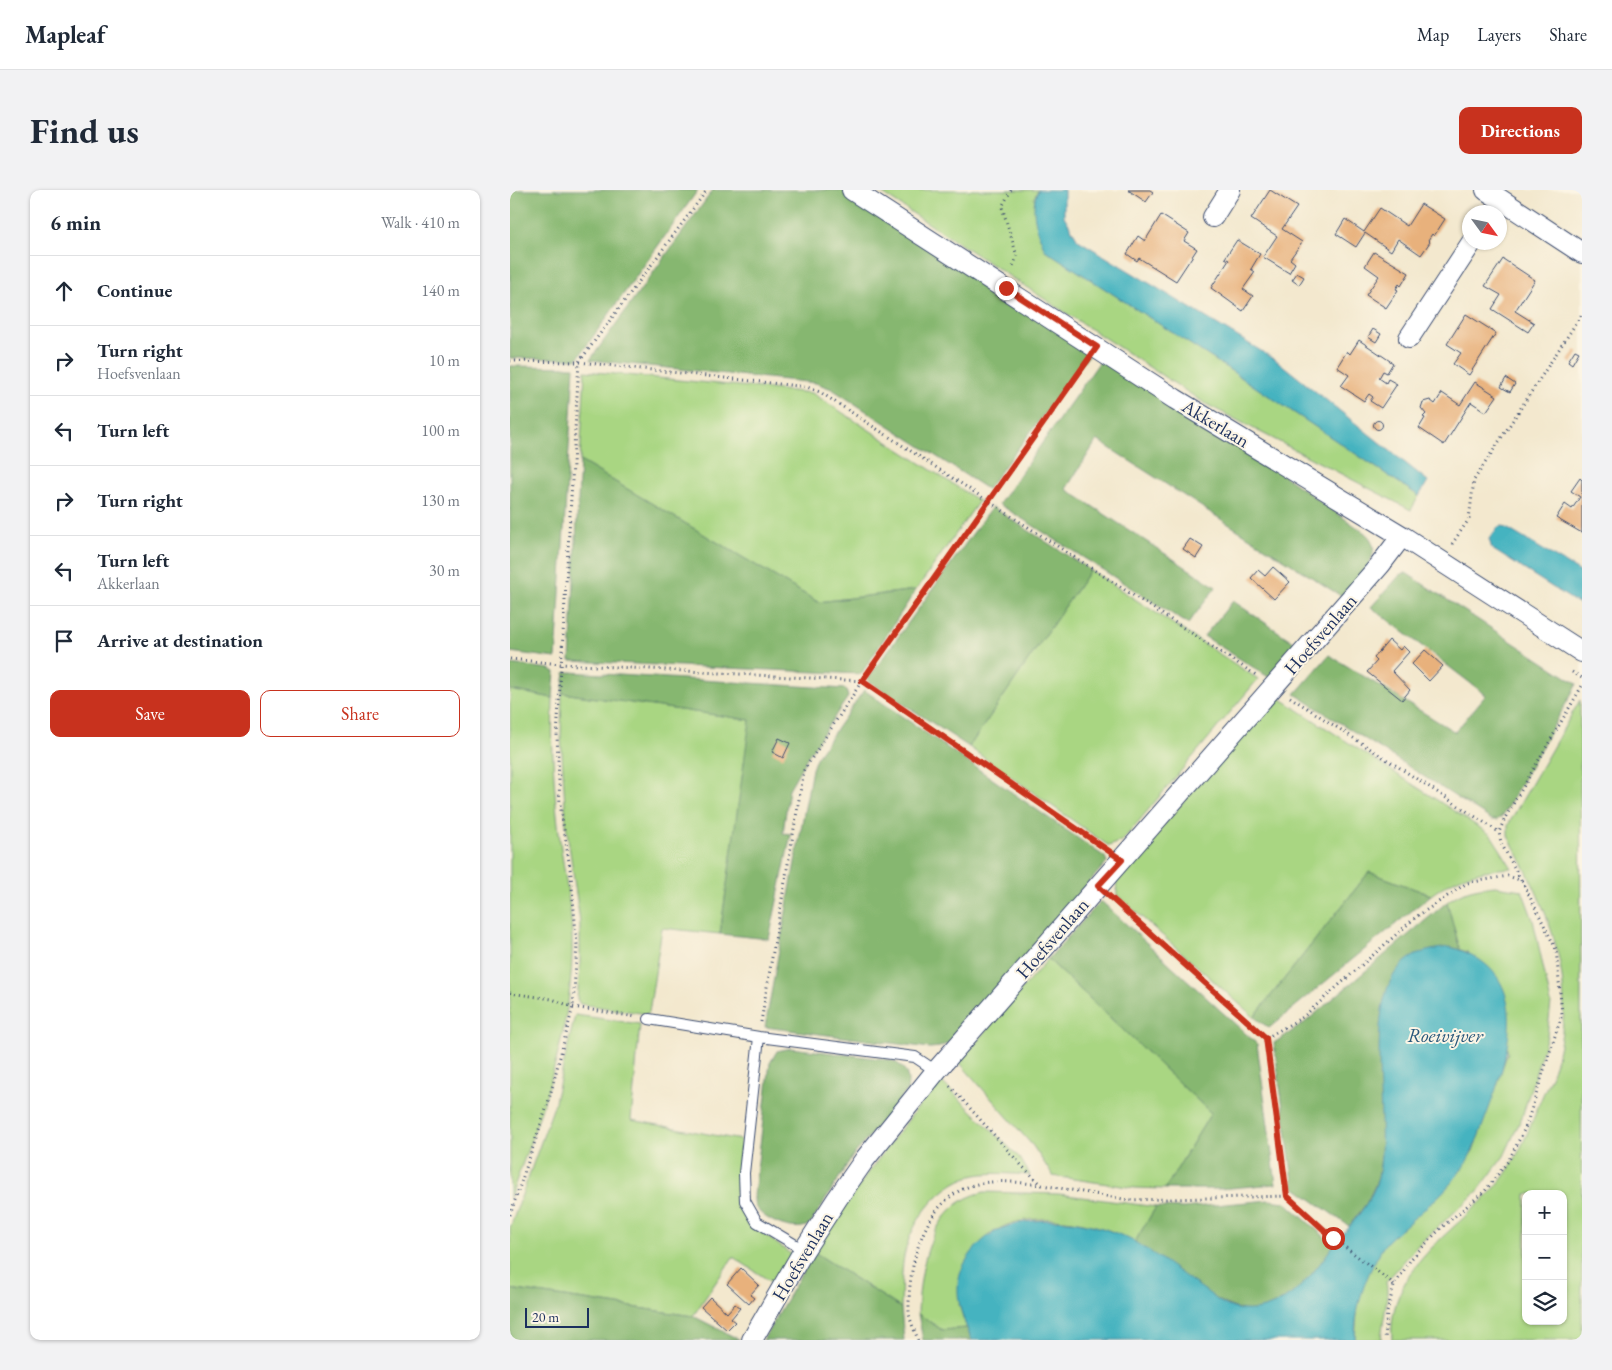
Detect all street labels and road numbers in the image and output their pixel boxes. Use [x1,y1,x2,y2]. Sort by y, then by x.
street label: Akkerlaan [1177,393,1254,453]
street label: Hoefsvenlaan [1278,589,1362,680]
street label: Hoefsvenlaan [1010,893,1094,984]
street label: Hoefsvenlaan [766,1207,839,1305]

